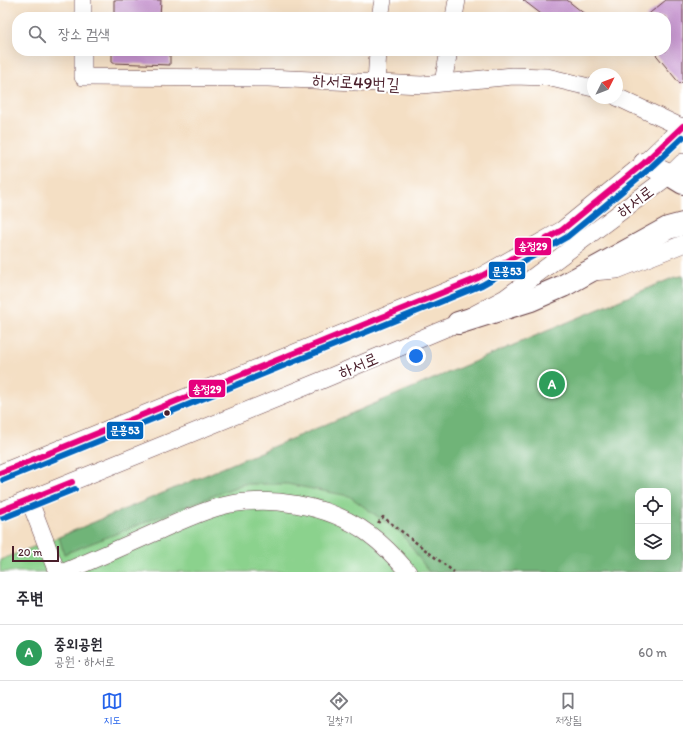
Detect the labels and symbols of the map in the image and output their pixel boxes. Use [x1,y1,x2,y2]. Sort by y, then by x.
north arrow [587,68,623,104]
street label: 하서로49번길 [312,70,401,94]
street label: 하서로 [613,181,657,221]
line badge: 송정29 [514,237,552,256]
text: 송정29 [518,240,548,253]
line badge: 문흥53 [488,261,526,280]
text: 문흥53 [492,265,522,278]
your location [406,346,426,366]
street label: 하서로 [335,348,381,382]
pin: A [539,369,565,399]
line badge: 송정29 [188,379,226,398]
text: 송정29 [192,383,222,396]
unlabelled marker [162,408,172,418]
line badge: 문흥53 [106,421,144,440]
text: 문흥53 [110,424,140,437]
scale bar [12,544,59,563]

